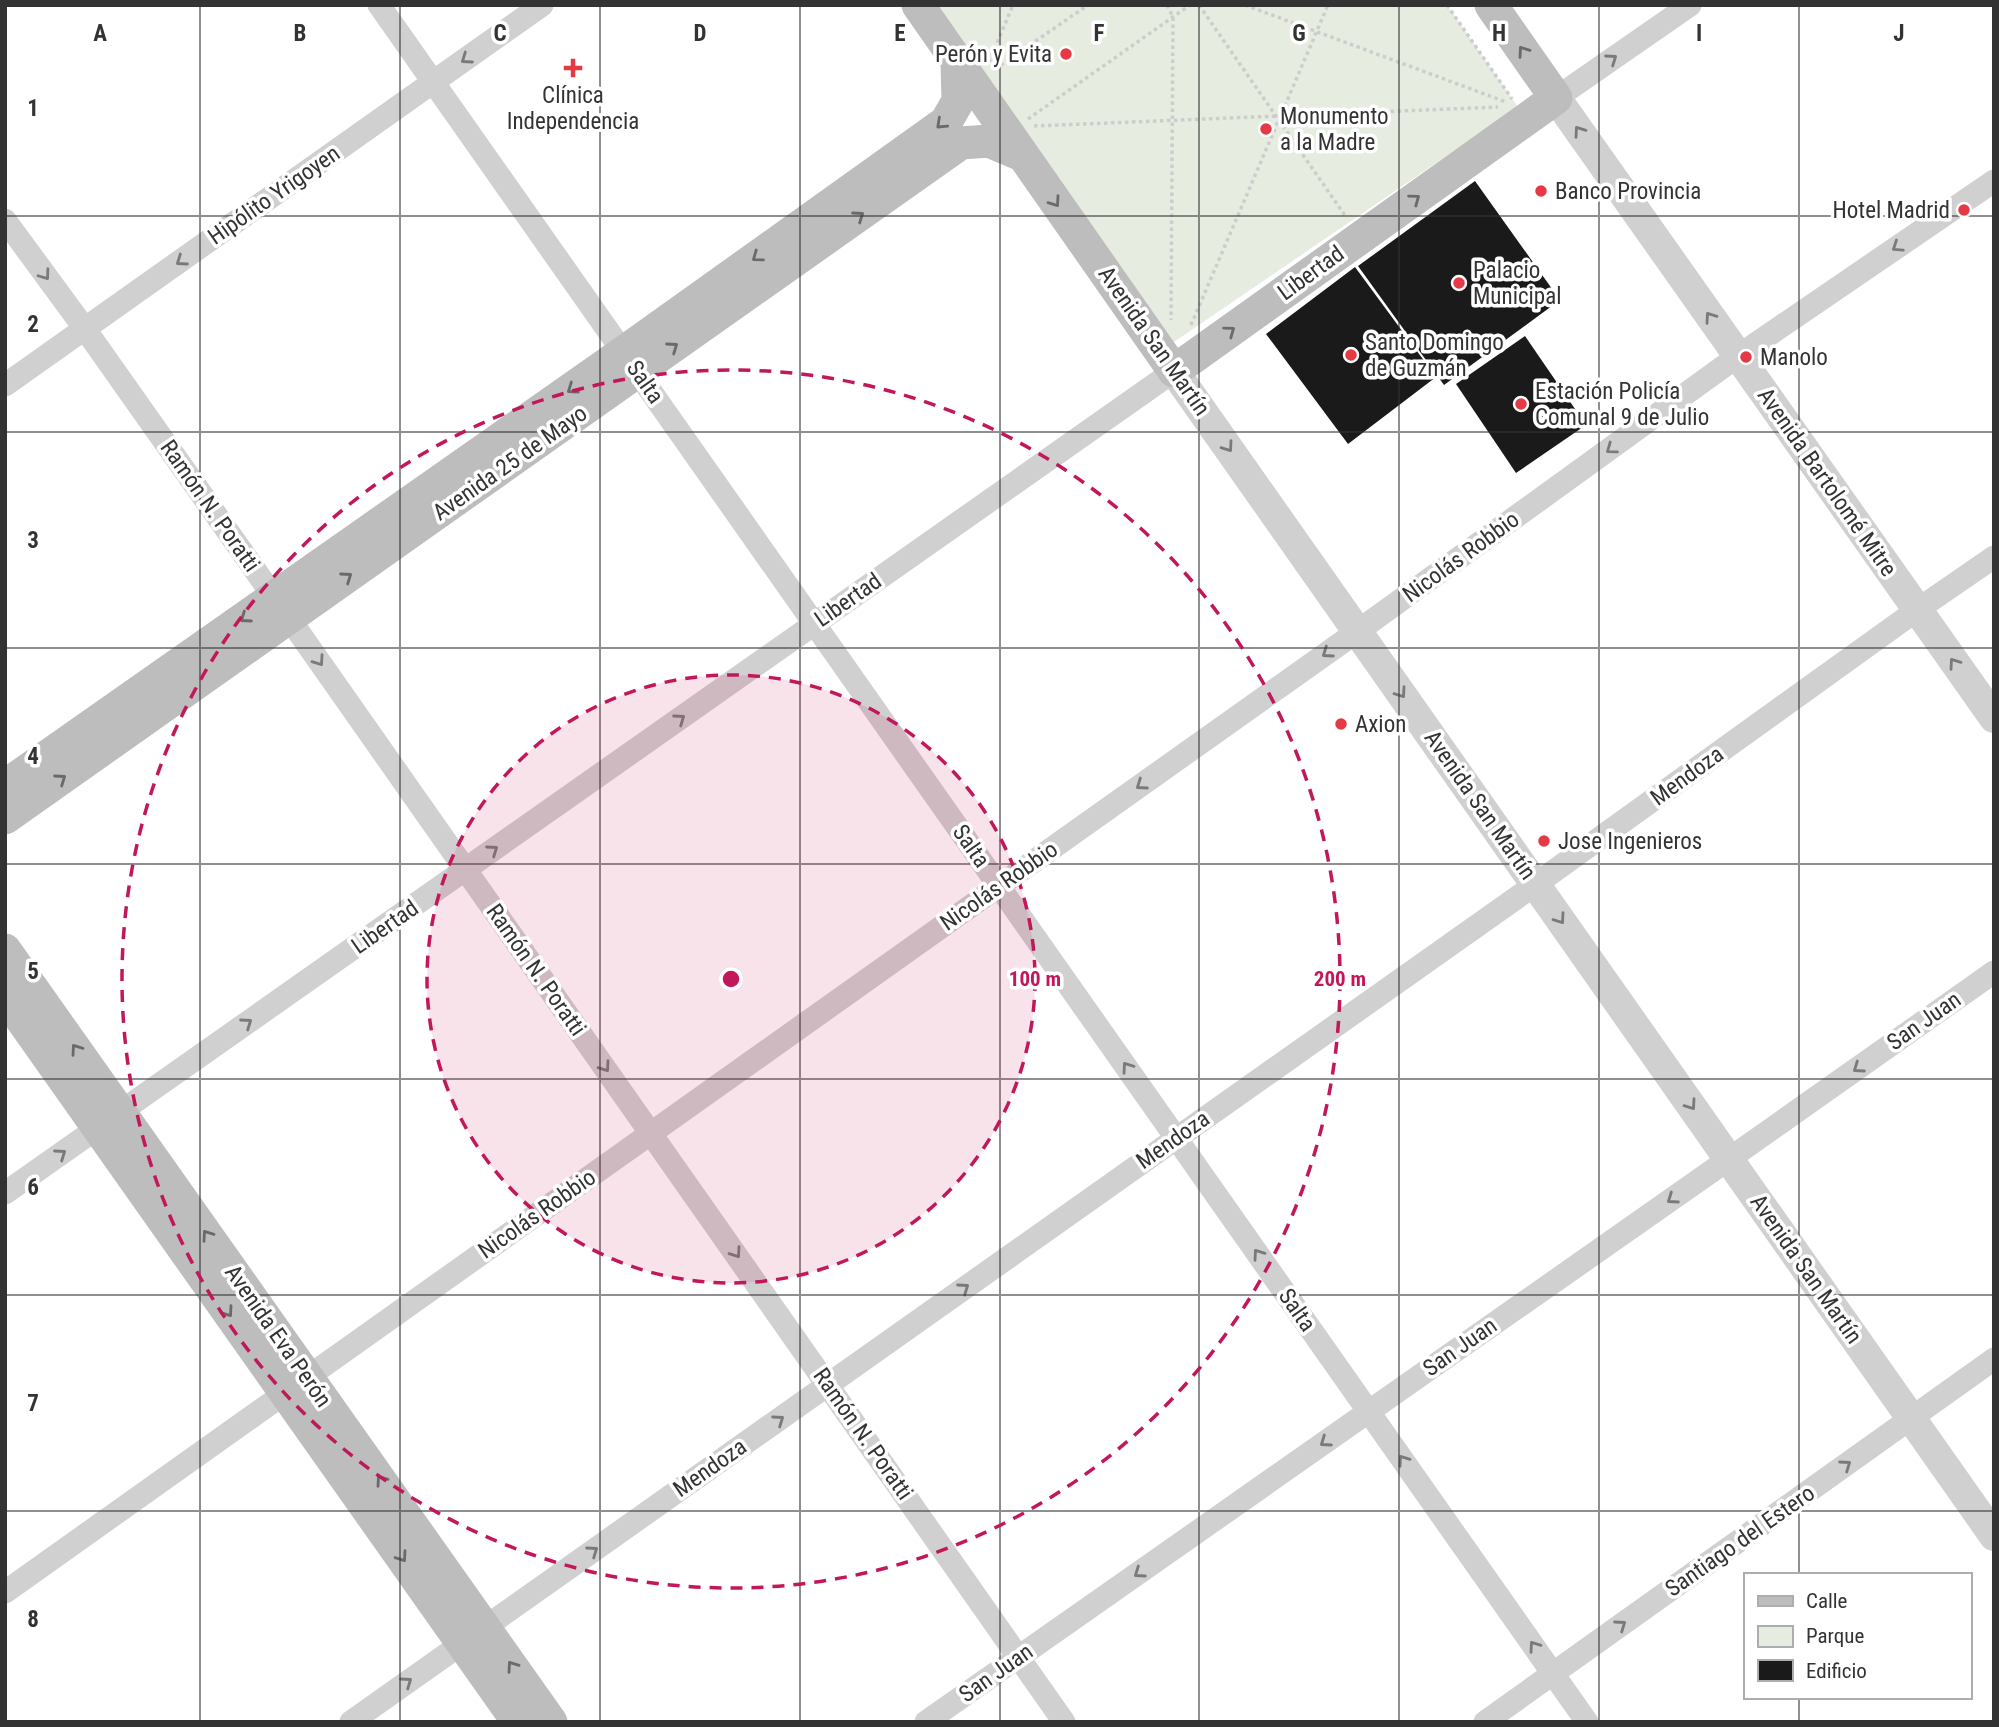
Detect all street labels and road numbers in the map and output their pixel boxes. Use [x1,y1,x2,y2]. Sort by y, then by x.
street label: Hipólito Yrigoyen [203,140,345,250]
street label: Libertad [1273,240,1349,306]
street label: Avenida San Martín [1092,261,1216,421]
street label: Salta [621,355,669,409]
street label: Avenida Bartolomé Mitre [1752,383,1902,581]
street label: Avenida 25 de Mayo [428,400,592,526]
street label: Ramón N. Poratti [155,435,265,577]
street label: Nicolás Robbio [1398,506,1524,608]
street label: Libertad [809,567,887,633]
street label: Avenida San Martín [1418,725,1542,885]
street label: Mendoza [1645,741,1729,811]
street label: Salta [947,819,995,873]
street label: Nicolás Robbio [935,836,1063,936]
street label: Libertad [346,894,424,960]
street label: Ramón N. Poratti [481,899,591,1041]
street label: San Juan [1882,986,1966,1056]
street label: Mendoza [1131,1105,1215,1175]
street label: Nicolás Robbio [473,1164,601,1264]
street label: Avenida San Martín [1744,1189,1868,1349]
street label: Avenida Eva Perón [219,1260,337,1412]
street label: Salta [1273,1283,1321,1337]
street label: San Juan [1418,1312,1502,1382]
street label: Ramón N. Poratti [808,1363,918,1505]
street label: Mendoza [668,1433,752,1503]
street label: Santiago del Estero [1660,1479,1820,1603]
street label: San Juan [954,1638,1038,1708]

